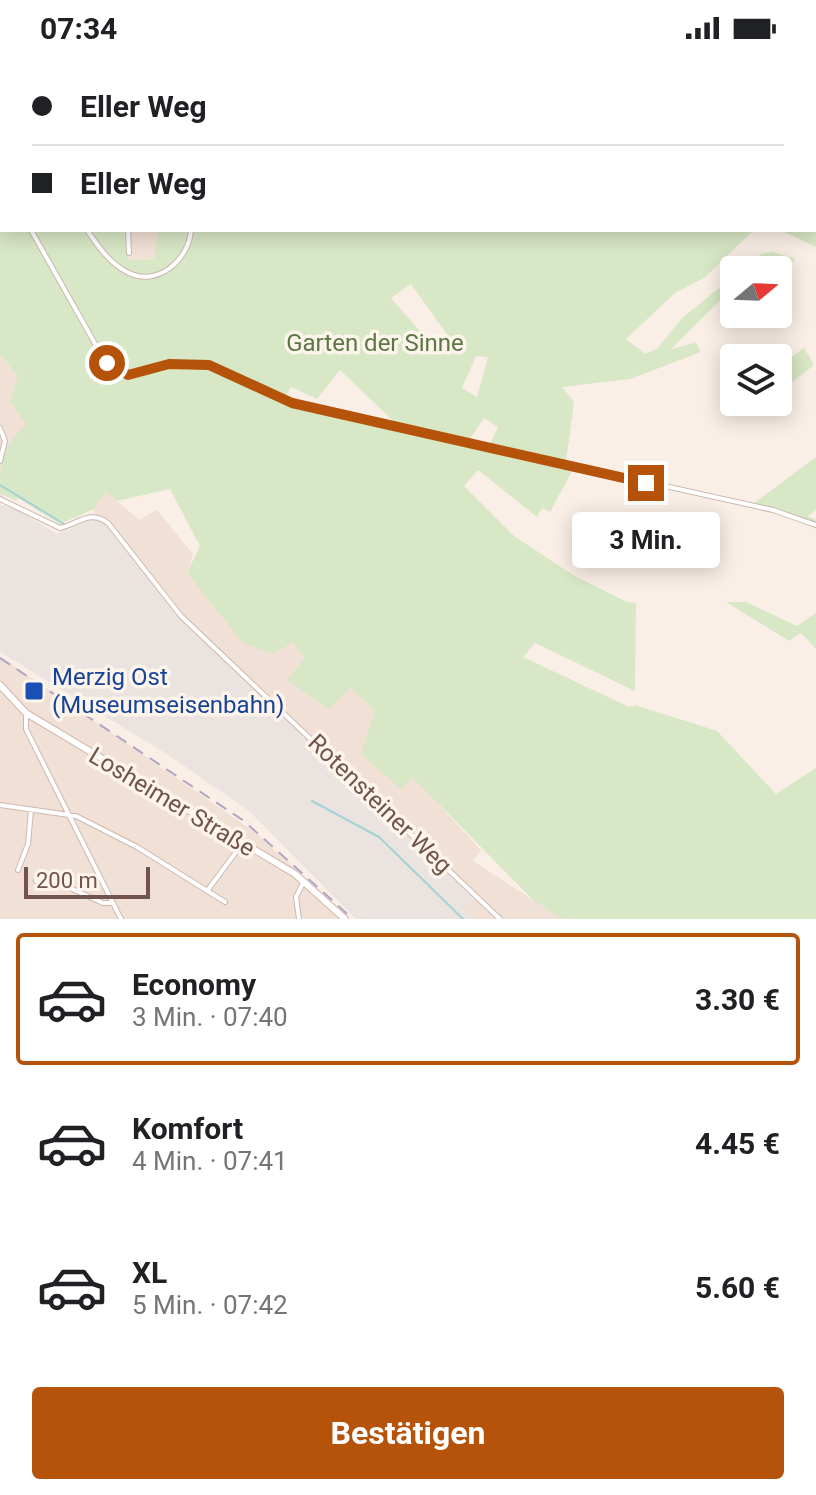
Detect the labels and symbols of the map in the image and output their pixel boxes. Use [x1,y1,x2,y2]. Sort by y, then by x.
north arrow [720,256,792,328]
park label: Garten der Sinne [286,329,464,357]
route start [89,345,125,381]
route end [628,465,664,501]
callout: 3 Min. [572,511,720,567]
place label: Merzig Ost (Museumseisenbahn) [52,663,284,719]
marker: Merzig Ost (Museumseisenbahn) [23,680,45,702]
street label: Rotensteiner Weg [303,729,457,879]
street label: Losheimer Straße [84,741,260,863]
scale bar [24,863,150,899]

